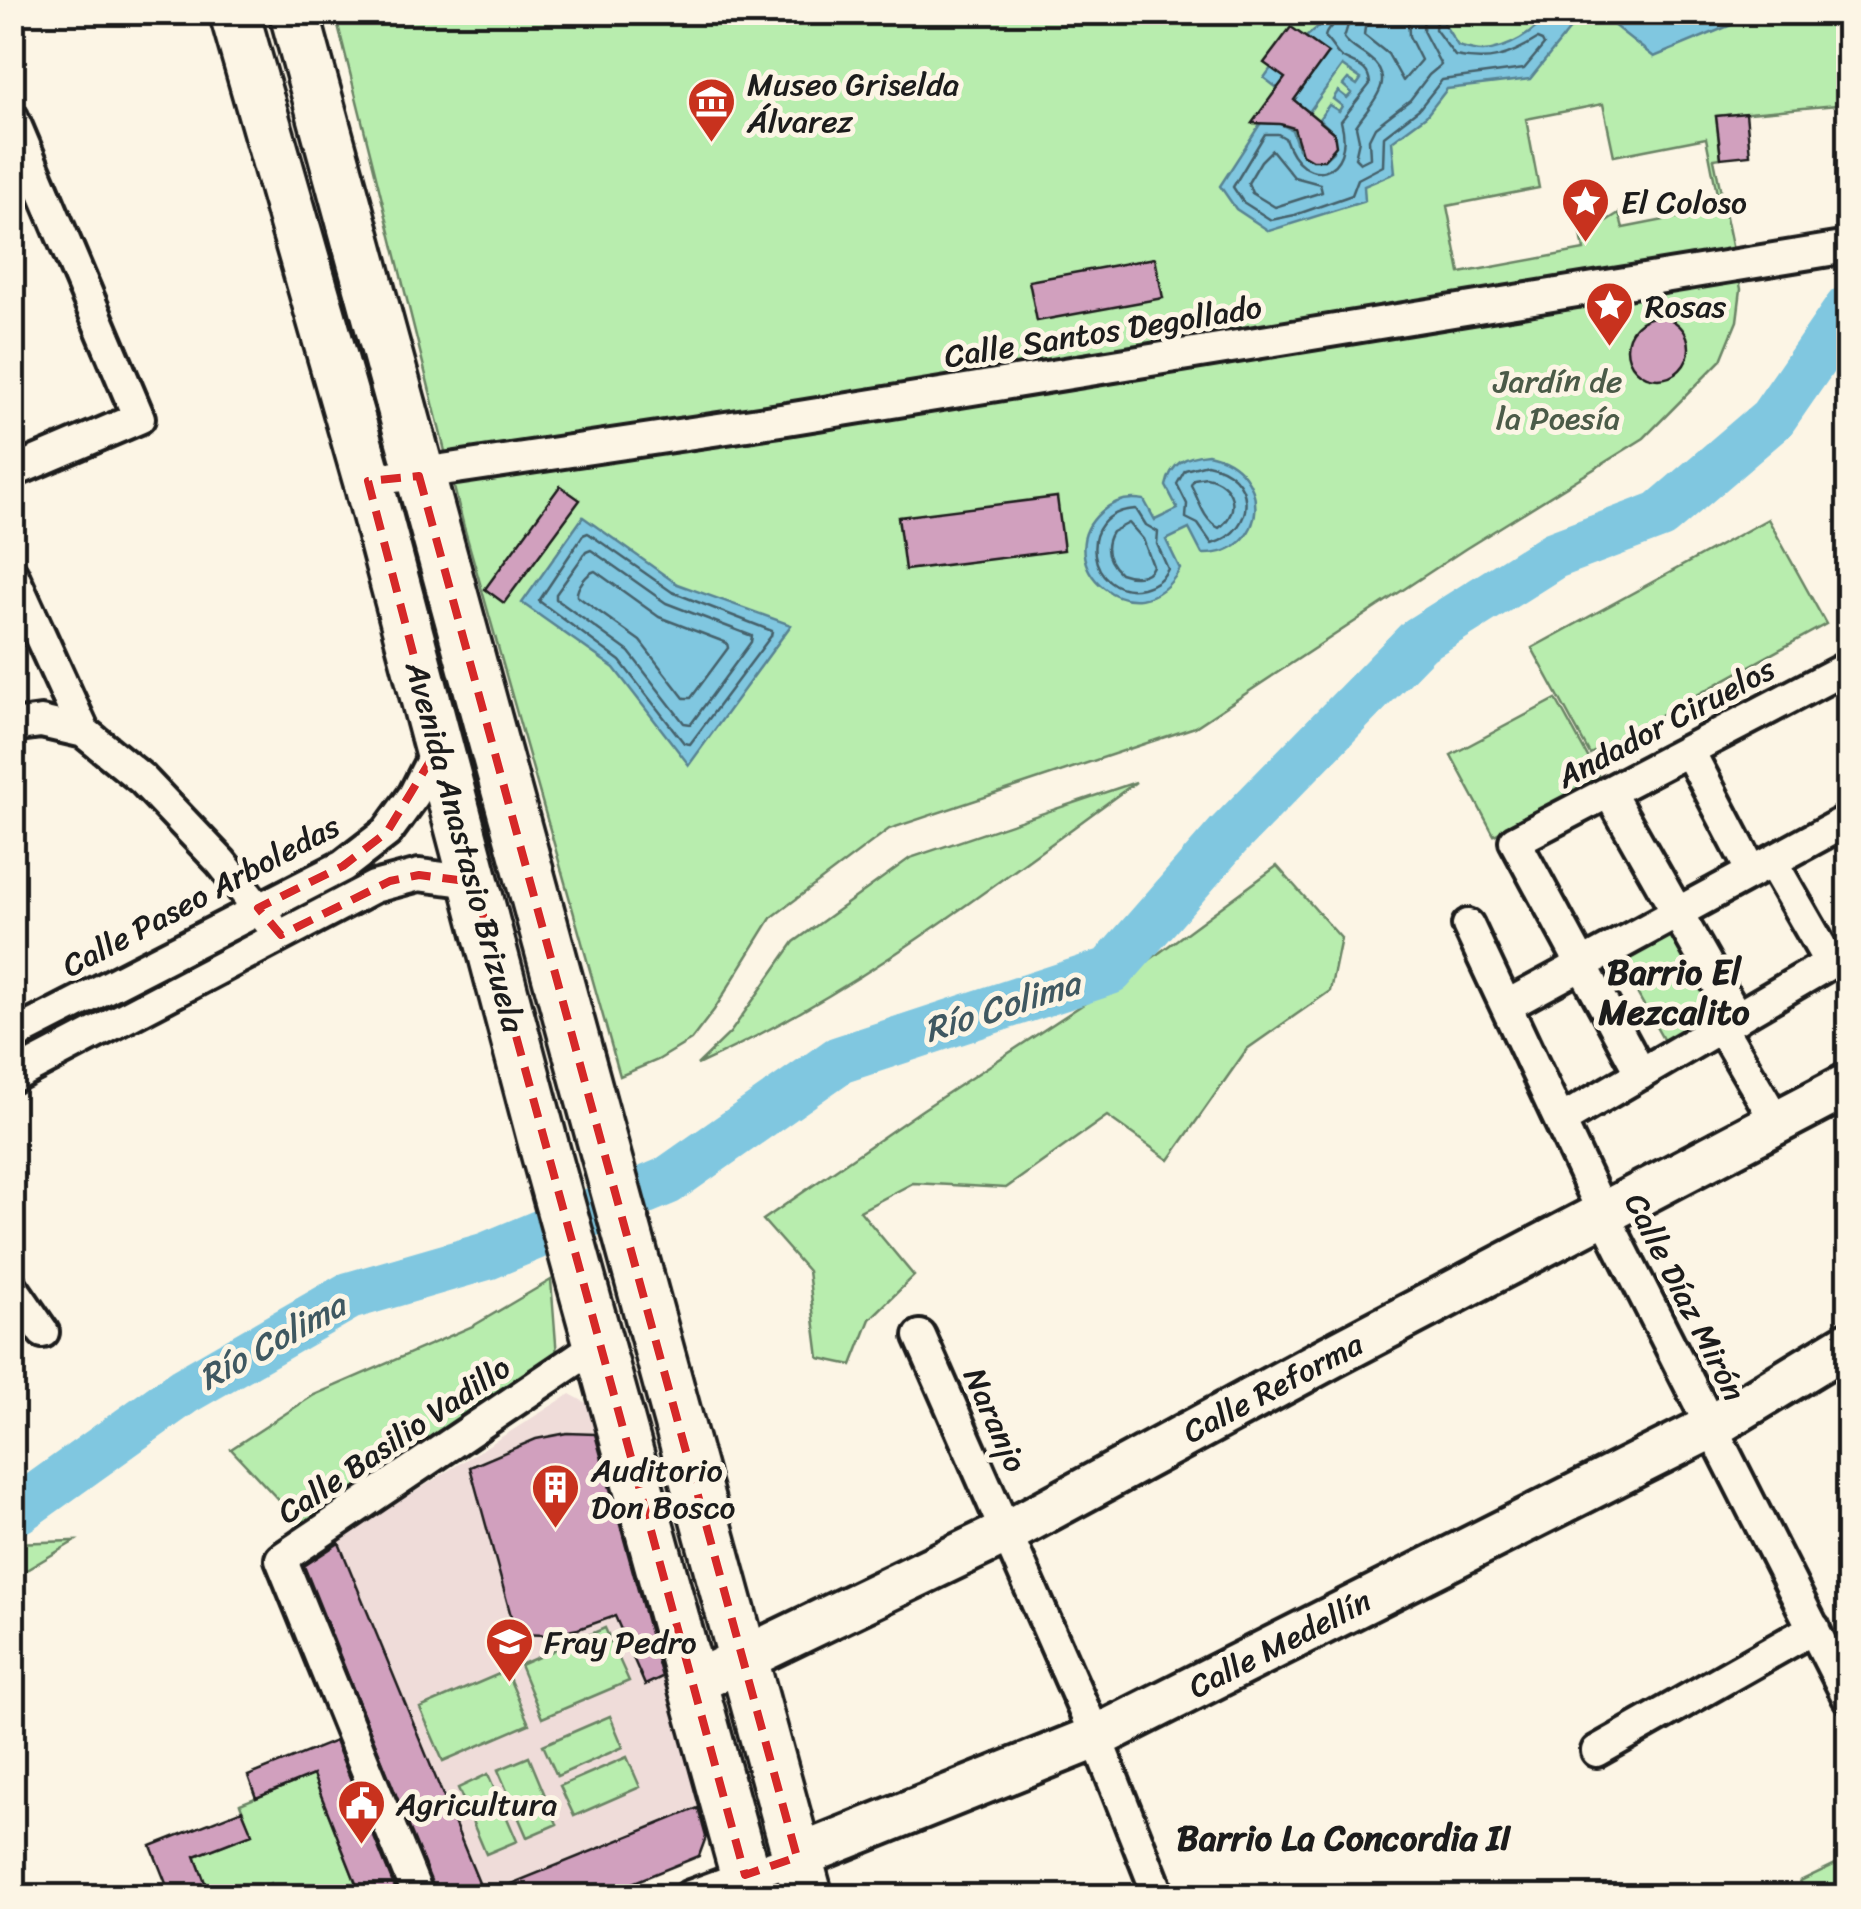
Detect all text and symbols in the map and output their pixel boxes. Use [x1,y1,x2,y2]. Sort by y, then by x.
place label: Museo Griselda Álvarez [746,56,959,150]
museum icon: Museo Griselda Álvarez [686,76,738,144]
place label: El Coloso [1621,174,1747,231]
place icon: El Coloso [1560,176,1612,244]
place label: Rosas [1645,278,1726,335]
street label: Calle Santos Degollado [940,279,1266,385]
place icon: Rosas [1584,280,1636,348]
park label: Jardín de la Poesía [1493,353,1622,447]
street label: Andador Ciruelos [1545,641,1786,805]
street label: Avenida Anastasio Brizuela [388,654,542,1040]
street label: Calle Paseo Arboledas [52,798,351,994]
district label: Barrio El Mezcalito [1598,941,1750,1043]
water label: Río Colima [916,951,1091,1060]
street label: Calle Díaz Mirón [1608,1183,1762,1411]
water label: Río Colima [186,1274,360,1407]
street label: Calle Reforma [1172,1316,1375,1460]
street label: Calle Basilio Vadillo [265,1340,523,1540]
street label: Naranjo [947,1358,1043,1482]
place label: Auditorio Don Bosco [590,1442,735,1536]
building icon: Auditorio Don Bosco [530,1462,582,1530]
street label: Calle Medellín [1178,1573,1382,1715]
place label: Fray Pedro [544,1614,697,1671]
school or university icon: Fray Pedro [483,1616,535,1684]
place label: Agricultura [395,1776,558,1833]
public building icon: Agricultura [335,1778,387,1846]
district label: Barrio La Concordia II [1177,1807,1511,1869]

